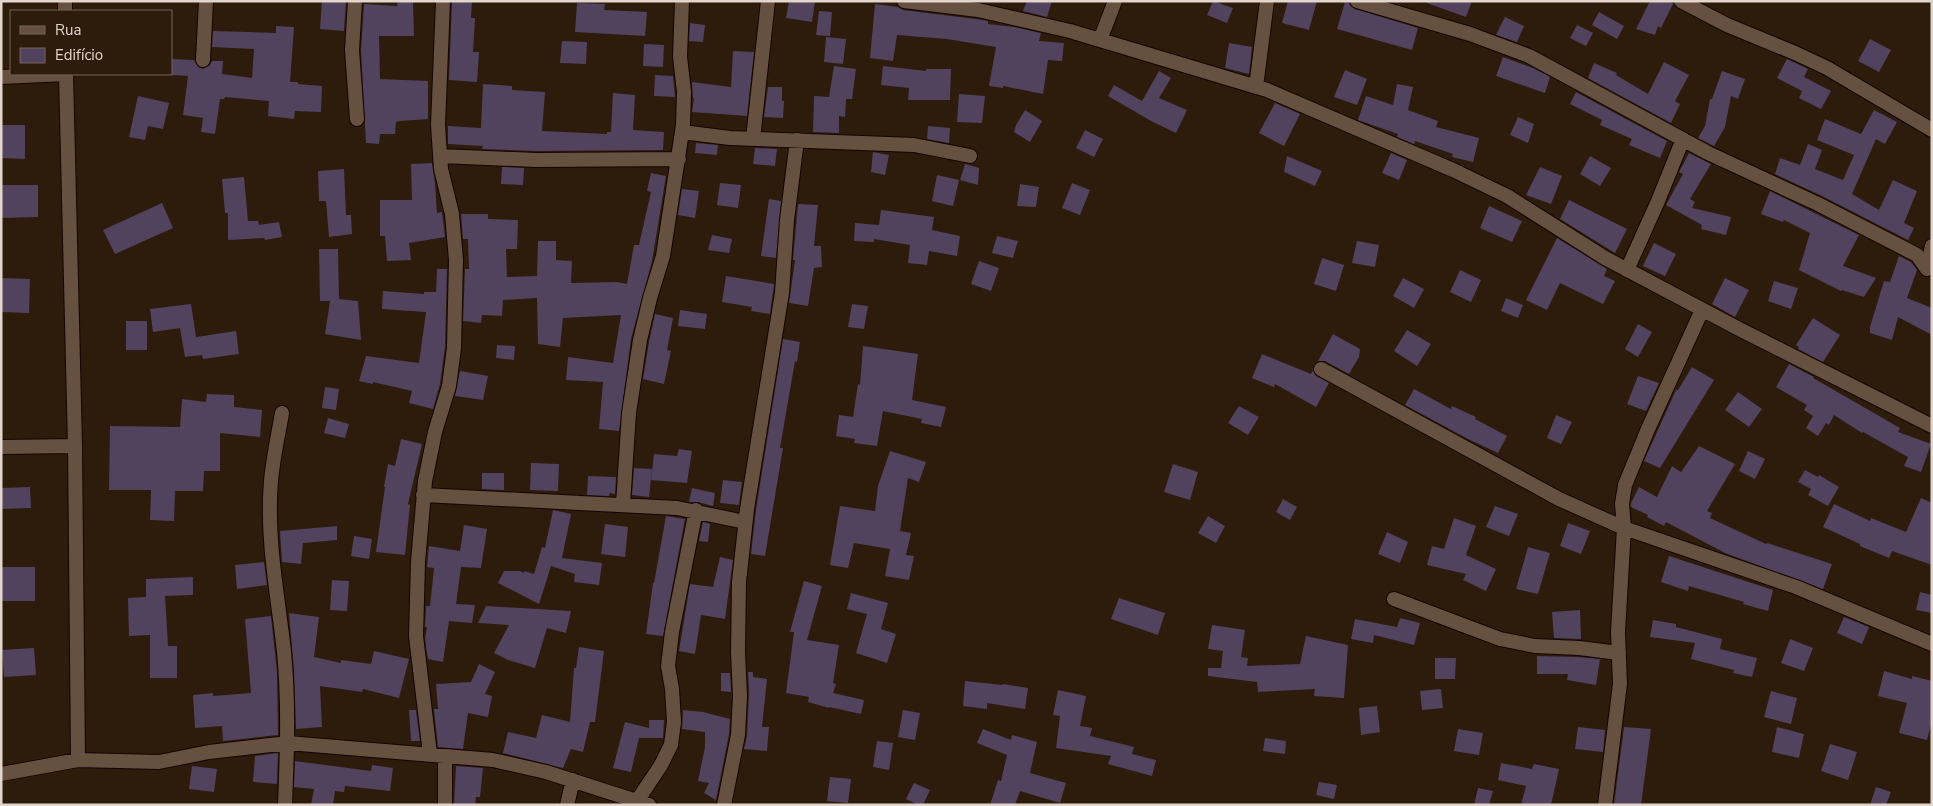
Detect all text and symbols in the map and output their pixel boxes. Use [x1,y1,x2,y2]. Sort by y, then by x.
legend [10,10,172,75]
text: Rua [55,20,81,40]
text: Edifício [55,45,103,65]

